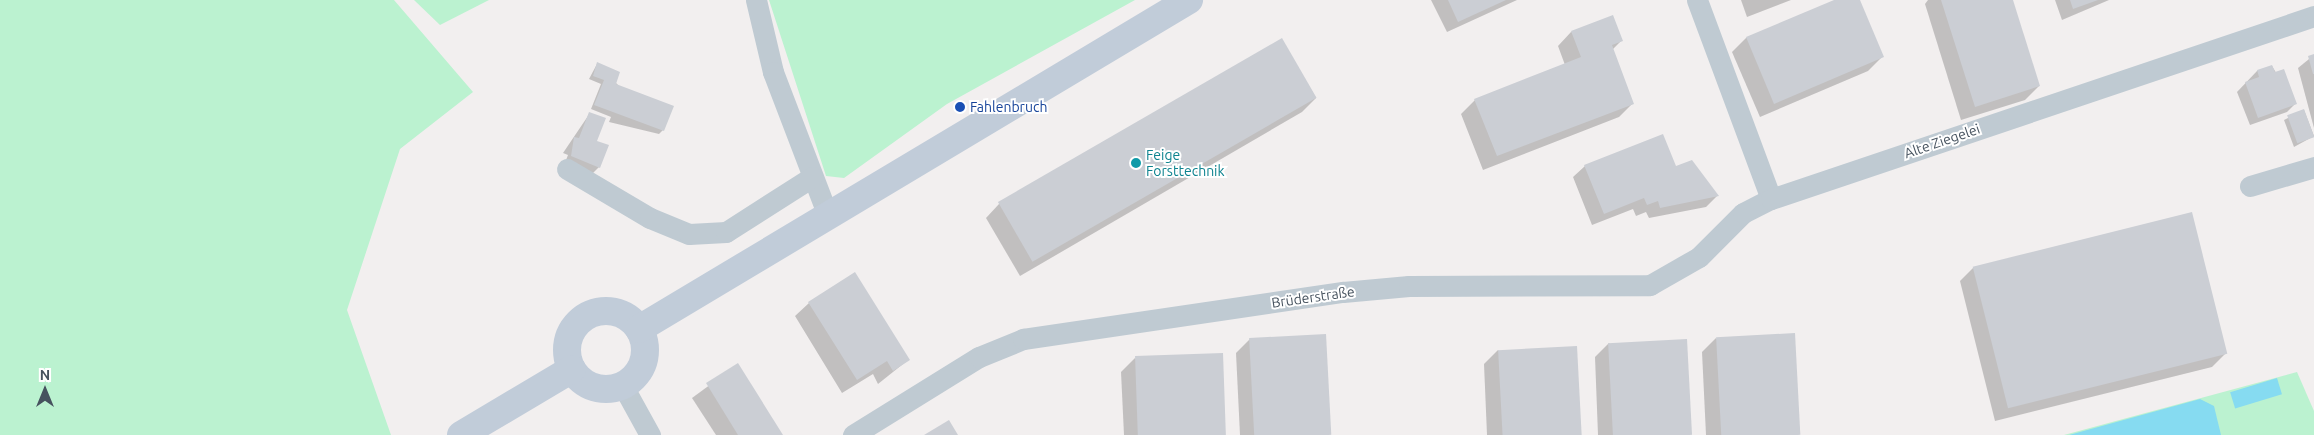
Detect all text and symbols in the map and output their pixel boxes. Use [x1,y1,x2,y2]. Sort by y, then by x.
place label: Fahlenbruch [970,99,1047,115]
marker: Fahlenbruch [954,101,966,113]
street label: Alte Ziegelei [1902,120,1982,162]
place label: Feige Forsttechnik [1146,147,1225,180]
marker: Feige Forsttechnik [1130,157,1142,169]
street label: Brüderstraße [1270,283,1356,311]
north arrow [20,365,70,415]
text: N [40,367,50,383]

